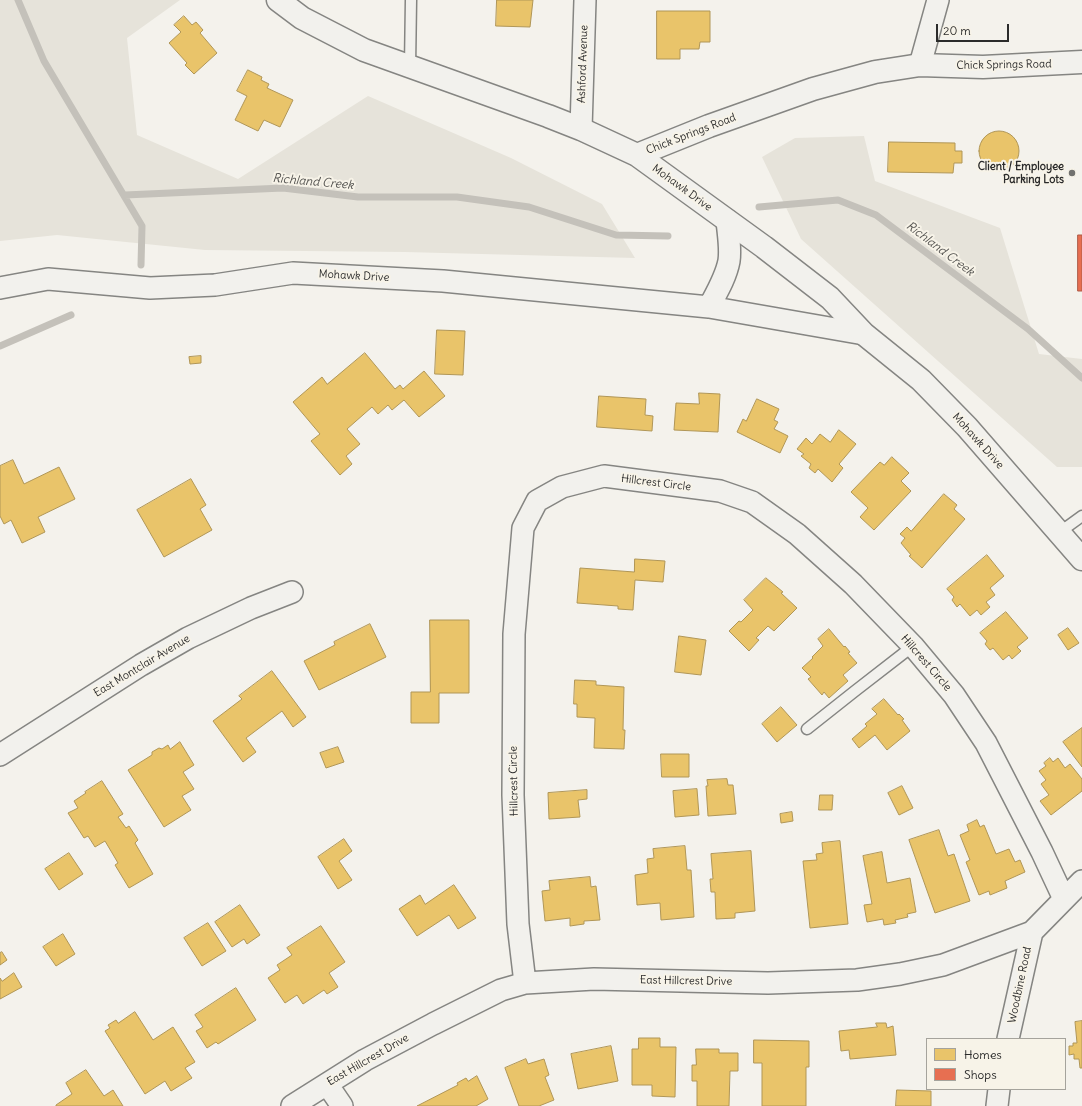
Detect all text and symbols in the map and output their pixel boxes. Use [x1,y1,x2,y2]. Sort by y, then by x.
scale bar [938,16,1011,42]
text: 20 m [943,23,971,38]
street label: Ashford Avenue [575,25,591,103]
street label: Chick Springs Road [956,58,1052,72]
street label: Chick Springs Road [644,111,738,157]
place label: Client / Employee Parking Lots [978,160,1064,186]
street label: Mohawk Drive [650,162,714,214]
marker: Client / Employee Parking Lots [1067,168,1077,178]
water label: Richland Creek [272,171,354,193]
water label: Richland Creek [903,219,977,279]
street label: Mohawk Drive [318,268,390,284]
street label: Mohawk Drive [949,410,1007,472]
street label: Hillcrest Circle [620,472,692,494]
street label: East Montclair Avenue [92,632,192,700]
street label: Hillcrest Circle [898,632,954,694]
street label: Hillcrest Circle [507,746,521,816]
street label: Woodbine Road [1005,946,1035,1024]
street label: East Hillcrest Drive [640,974,732,988]
street label: East Hillcrest Drive [325,1031,411,1089]
legend [926,1038,1066,1090]
text: Homes [964,1047,1002,1062]
text: Shops [964,1067,997,1082]

